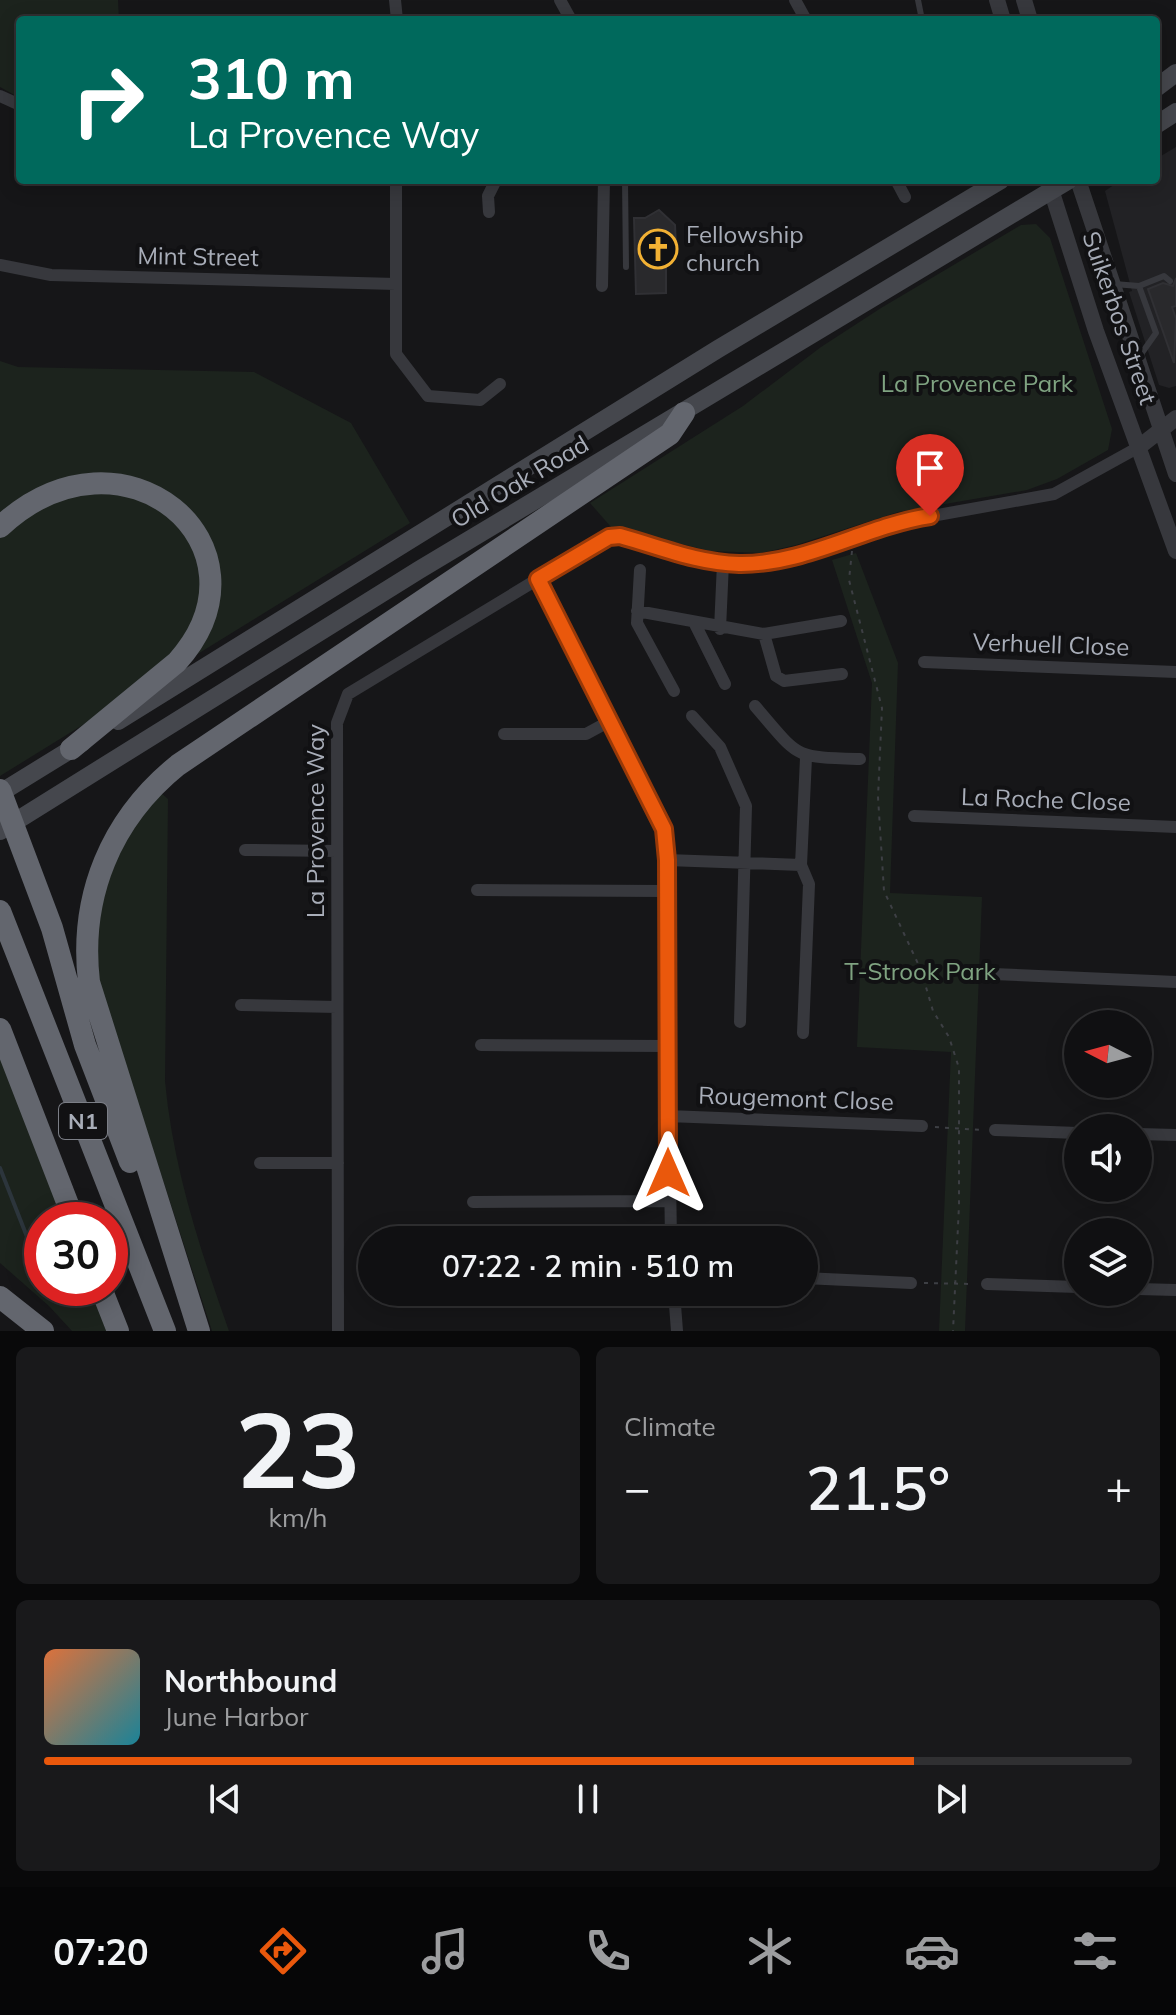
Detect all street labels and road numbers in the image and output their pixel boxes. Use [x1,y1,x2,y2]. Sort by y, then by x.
street label: Suikerbos Street [1076,227,1164,408]
street label: Mint Street [137,240,259,272]
street label: Old Oak Road [445,428,594,534]
street label: Verhuell Close [972,626,1130,662]
street label: La Provence Way [300,724,330,918]
street label: La Roche Close [961,781,1131,817]
street label: Rougemont Close [698,1080,894,1116]
road number: N1 [59,1103,107,1139]

